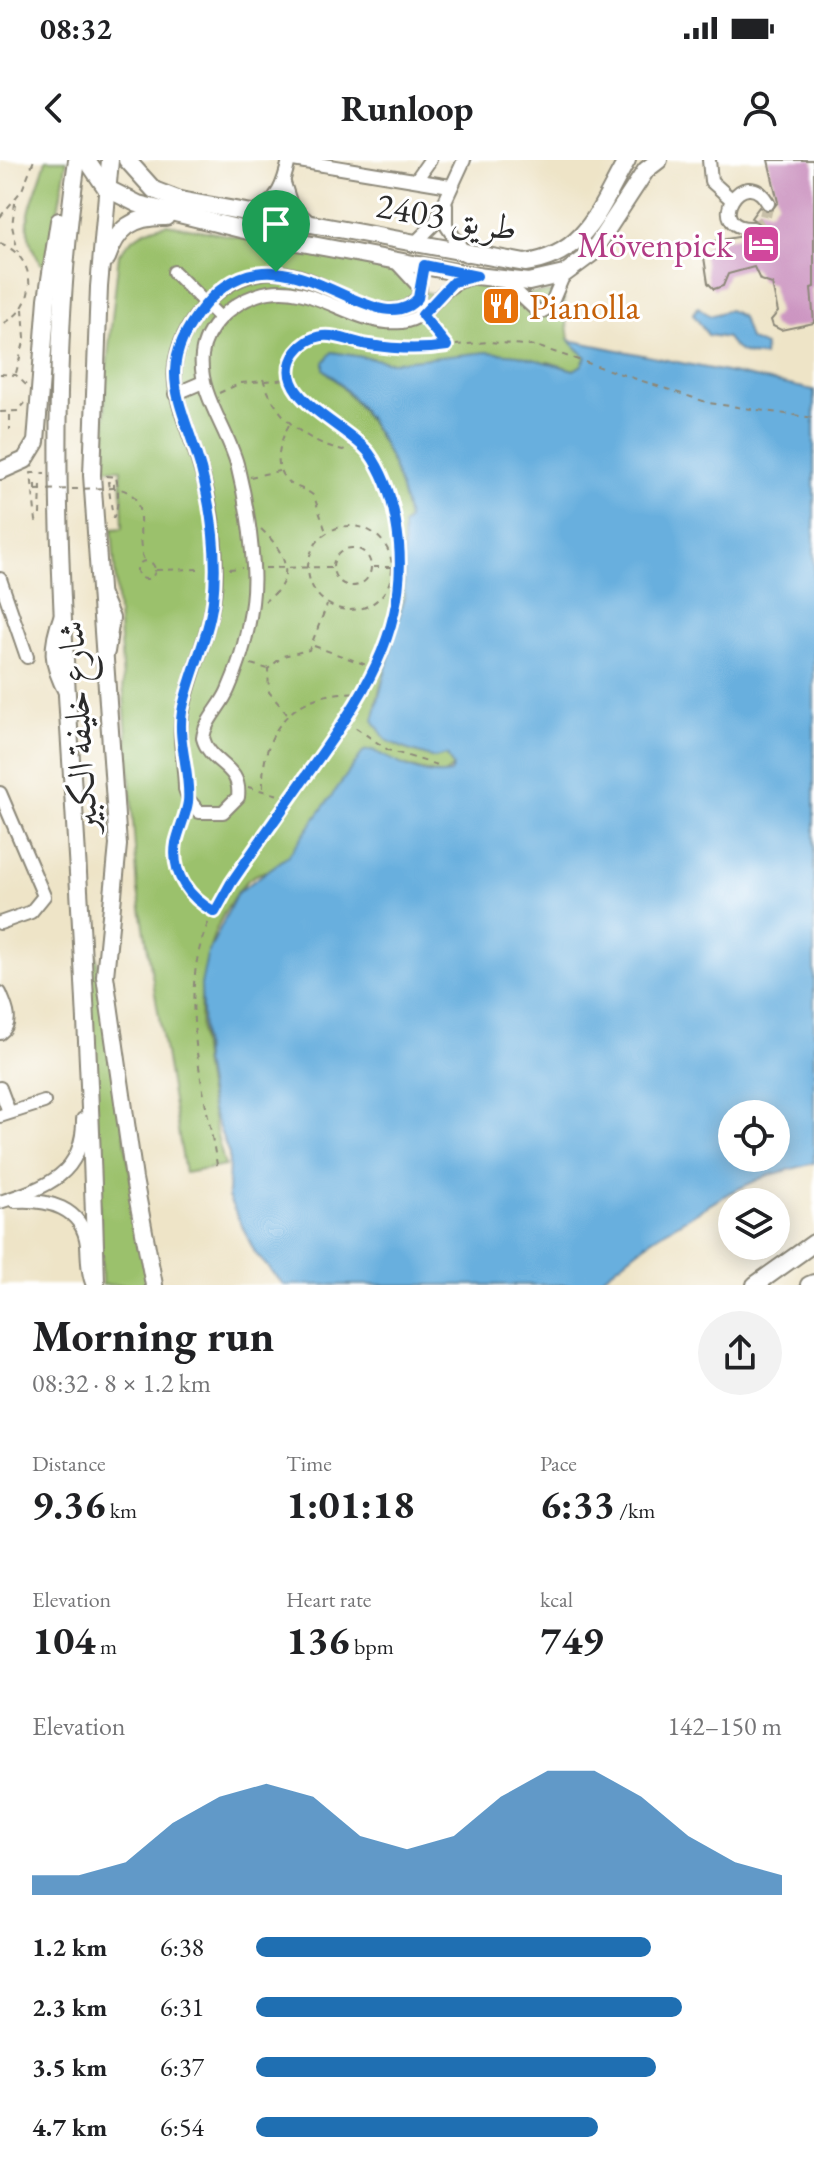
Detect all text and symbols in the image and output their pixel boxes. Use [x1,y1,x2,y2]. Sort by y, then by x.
text: 08:32 [40,9,112,48]
text: Runloop [341,85,473,132]
icon: back [32,86,76,130]
icon: person [738,86,782,130]
street label: طريق 2403 [373,181,521,252]
pin [242,190,310,272]
icon: arrive [254,202,298,246]
place label: Mövenpick [577,221,734,268]
hotel icon: Mövenpick [740,223,782,265]
place label: Pianolla [529,283,641,330]
restaurant icon: Pianolla [480,285,522,327]
street label: شارع خليفة الكبير [47,619,116,839]
map controls [718,1100,790,1260]
button: locate [718,1100,790,1172]
button: layers [718,1188,790,1260]
text: Morning run [32,1307,274,1364]
button: share [698,1311,782,1395]
text: 08:32 · 8 × 1.2 km [32,1366,211,1400]
text: Distance [32,1449,105,1478]
text: Time [286,1449,332,1478]
text: Pace [540,1449,577,1478]
text: 9.36 [32,1478,105,1530]
text: 1:01:18 [286,1478,414,1530]
text: 6:33 [540,1478,615,1530]
text: km [105,1496,137,1525]
text: /km [615,1496,655,1525]
text: Elevation [32,1585,111,1614]
text: Heart rate [286,1585,371,1614]
text: kcal [540,1585,573,1614]
text: 104 [32,1614,95,1666]
text: 136 [286,1614,349,1666]
text: 749 [540,1614,603,1666]
text: m [95,1632,117,1661]
text: bpm [349,1632,394,1661]
text: Elevation [32,1709,126,1743]
text: 142–150 m [667,1709,782,1743]
text: 1.2 km [32,1930,107,1964]
text: 6:38 [160,1930,204,1964]
text: 2.3 km [32,1990,107,2024]
text: 6:31 [160,1990,204,2024]
text: 3.5 km [32,2050,107,2084]
text: 6:37 [160,2050,204,2084]
text: 4.7 km [32,2110,107,2144]
text: 6:54 [160,2110,204,2144]

